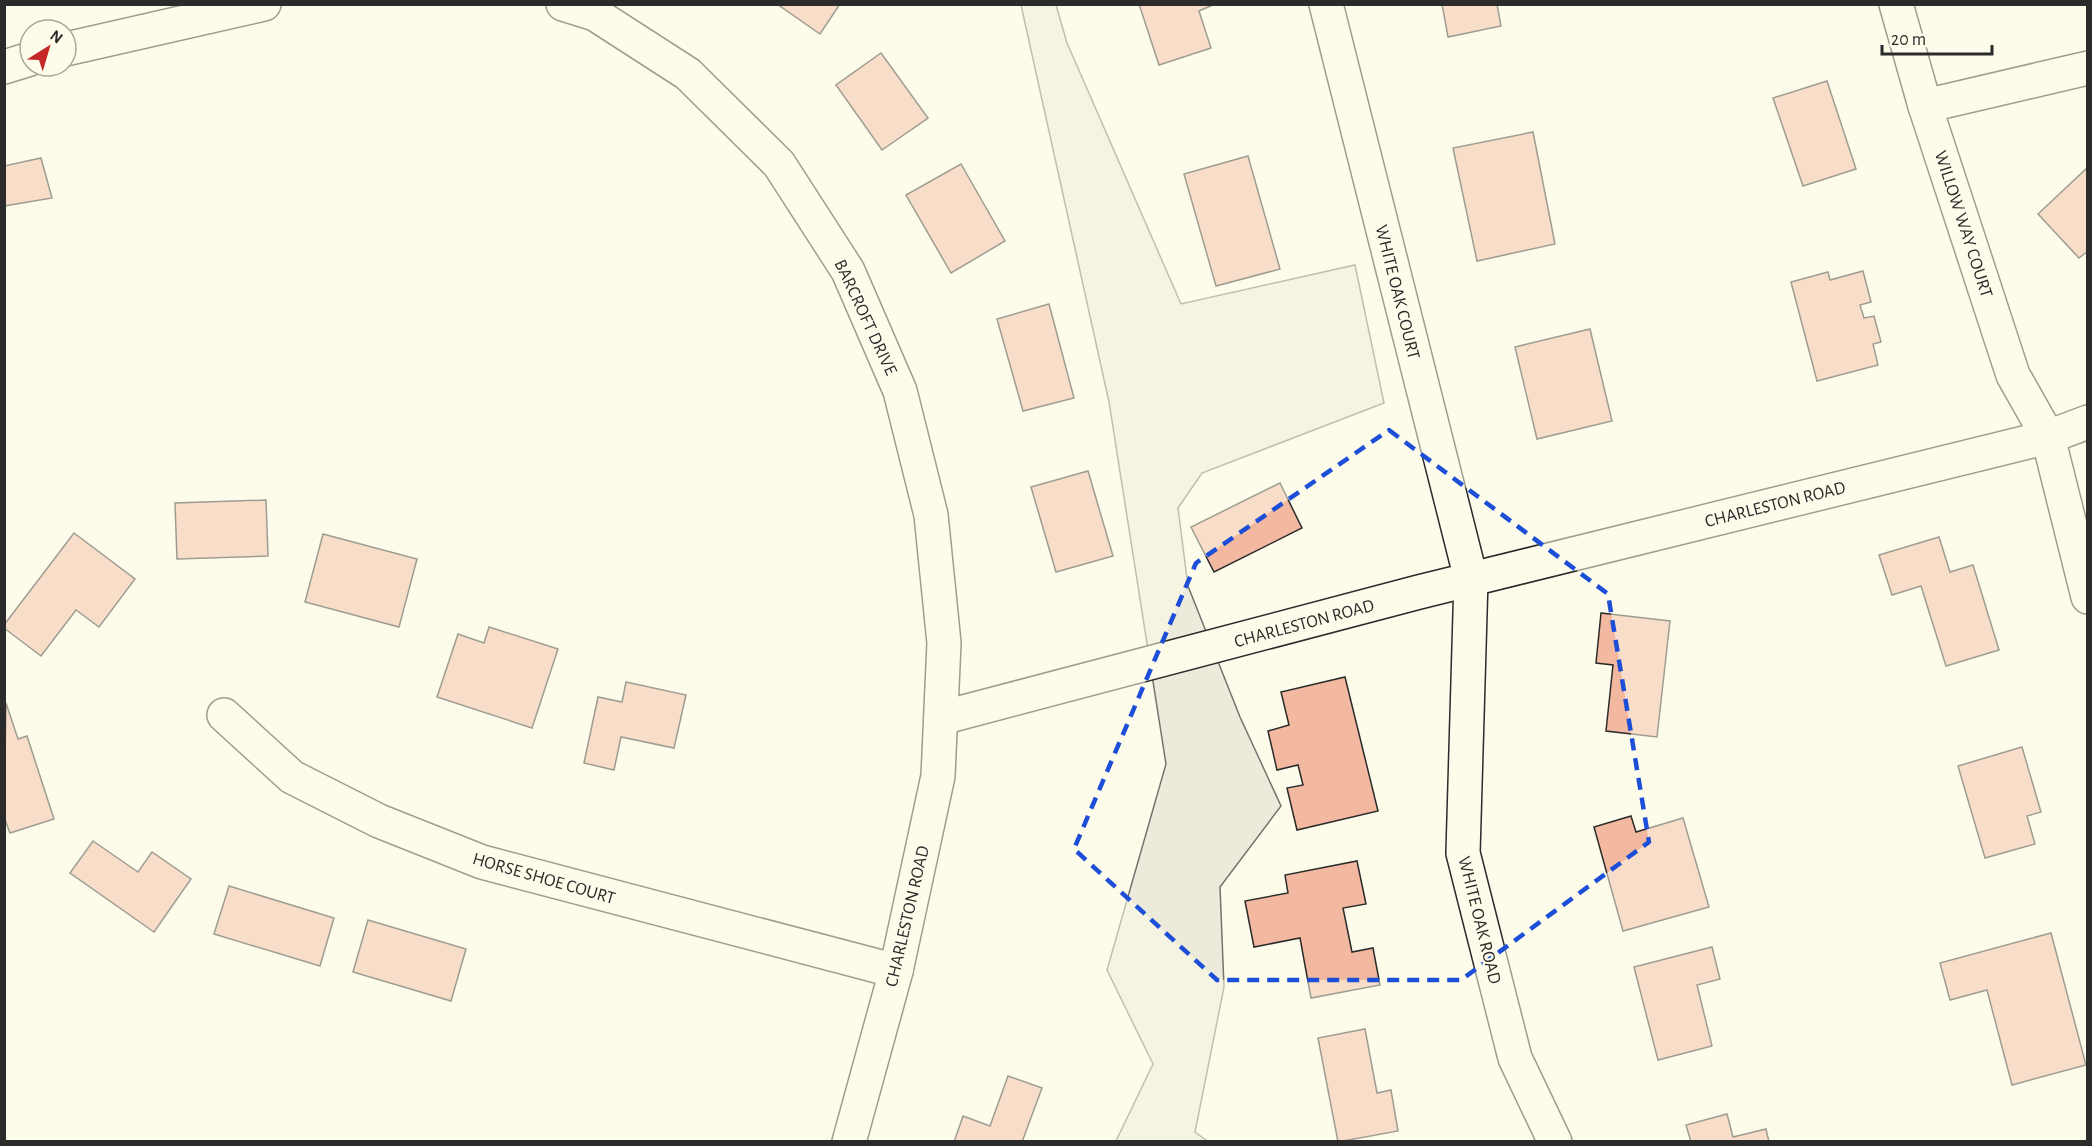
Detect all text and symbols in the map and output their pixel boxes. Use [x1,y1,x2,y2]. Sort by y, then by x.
north arrow [18,18,78,78]
scale bar [1882,18,1992,56]
text: N [47,27,66,47]
text: 20 m [1891,31,1926,49]
street label: WILLOW WAY COURT [1931,149,1995,300]
street label: WHITE OAK COURT [1372,223,1422,362]
street label: BARCROFT DRIVE [830,257,900,378]
street label: CHARLESTON ROAD [1703,479,1847,531]
street label: CHARLESTON ROAD [1232,597,1376,651]
street label: CHARLESTON ROAD [883,844,933,989]
street label: HORSE SHOE COURT [470,850,617,908]
street label: WHITE OAK ROAD [1454,855,1504,986]

